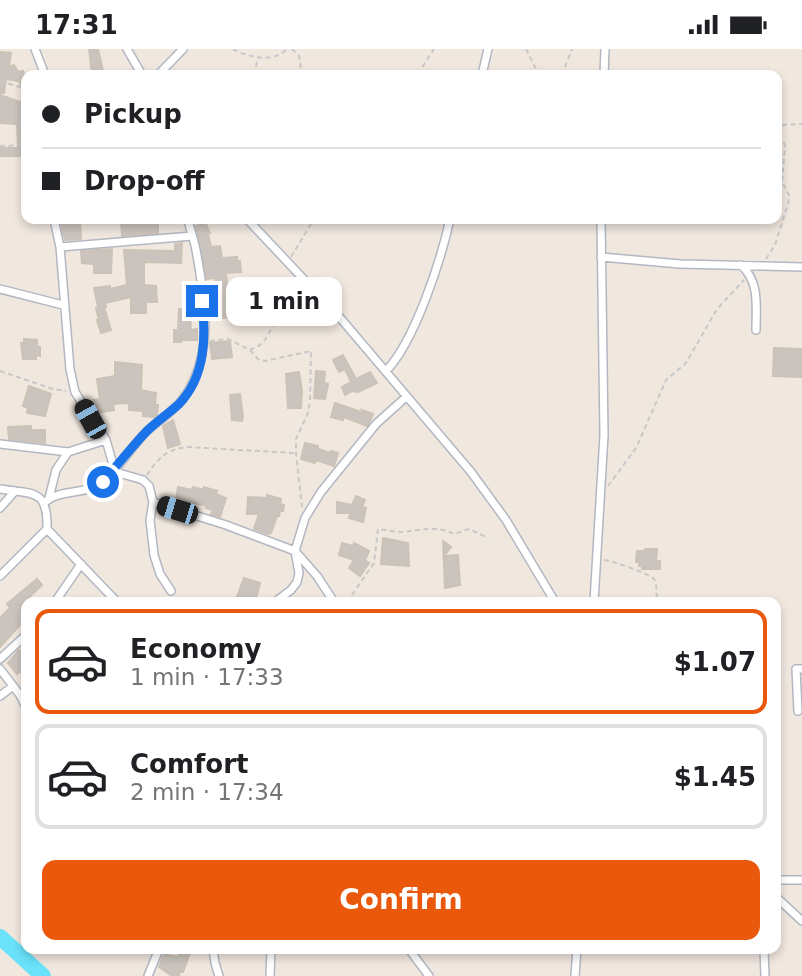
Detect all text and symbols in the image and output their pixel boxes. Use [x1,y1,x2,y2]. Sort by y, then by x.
text: 17:31 [35,10,118,40]
text: Pickup [84,99,182,129]
text: Drop-off [84,166,205,196]
callout: 1 min [227,277,342,325]
route end [186,285,218,317]
text: 1 min [248,288,320,314]
car [71,396,110,442]
route start [87,466,119,498]
car [154,494,201,526]
icon: car [46,630,109,693]
text: Economy [130,634,261,664]
text: $1.07 [674,647,756,677]
text: 1 min · 17:33 [130,664,284,690]
icon: car [46,745,109,808]
text: Comfort [130,749,248,779]
text: $1.45 [674,762,756,792]
text: 2 min · 17:34 [130,779,284,805]
button: Confirm [42,860,760,940]

